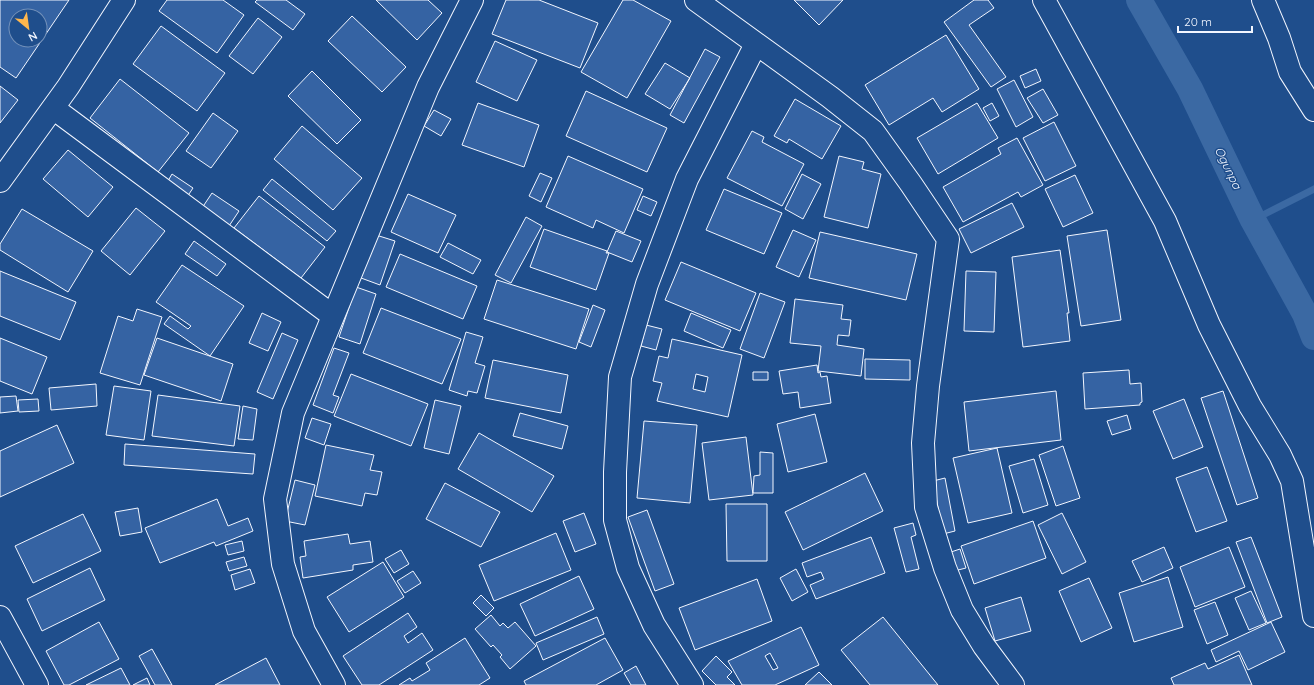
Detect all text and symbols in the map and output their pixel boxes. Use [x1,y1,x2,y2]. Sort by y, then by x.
north arrow [8,8,48,48]
scale bar [1178,8,1252,34]
text: 20 m [1184,14,1212,29]
text: N [26,29,40,45]
water label: Ogunpa [1212,144,1245,192]

